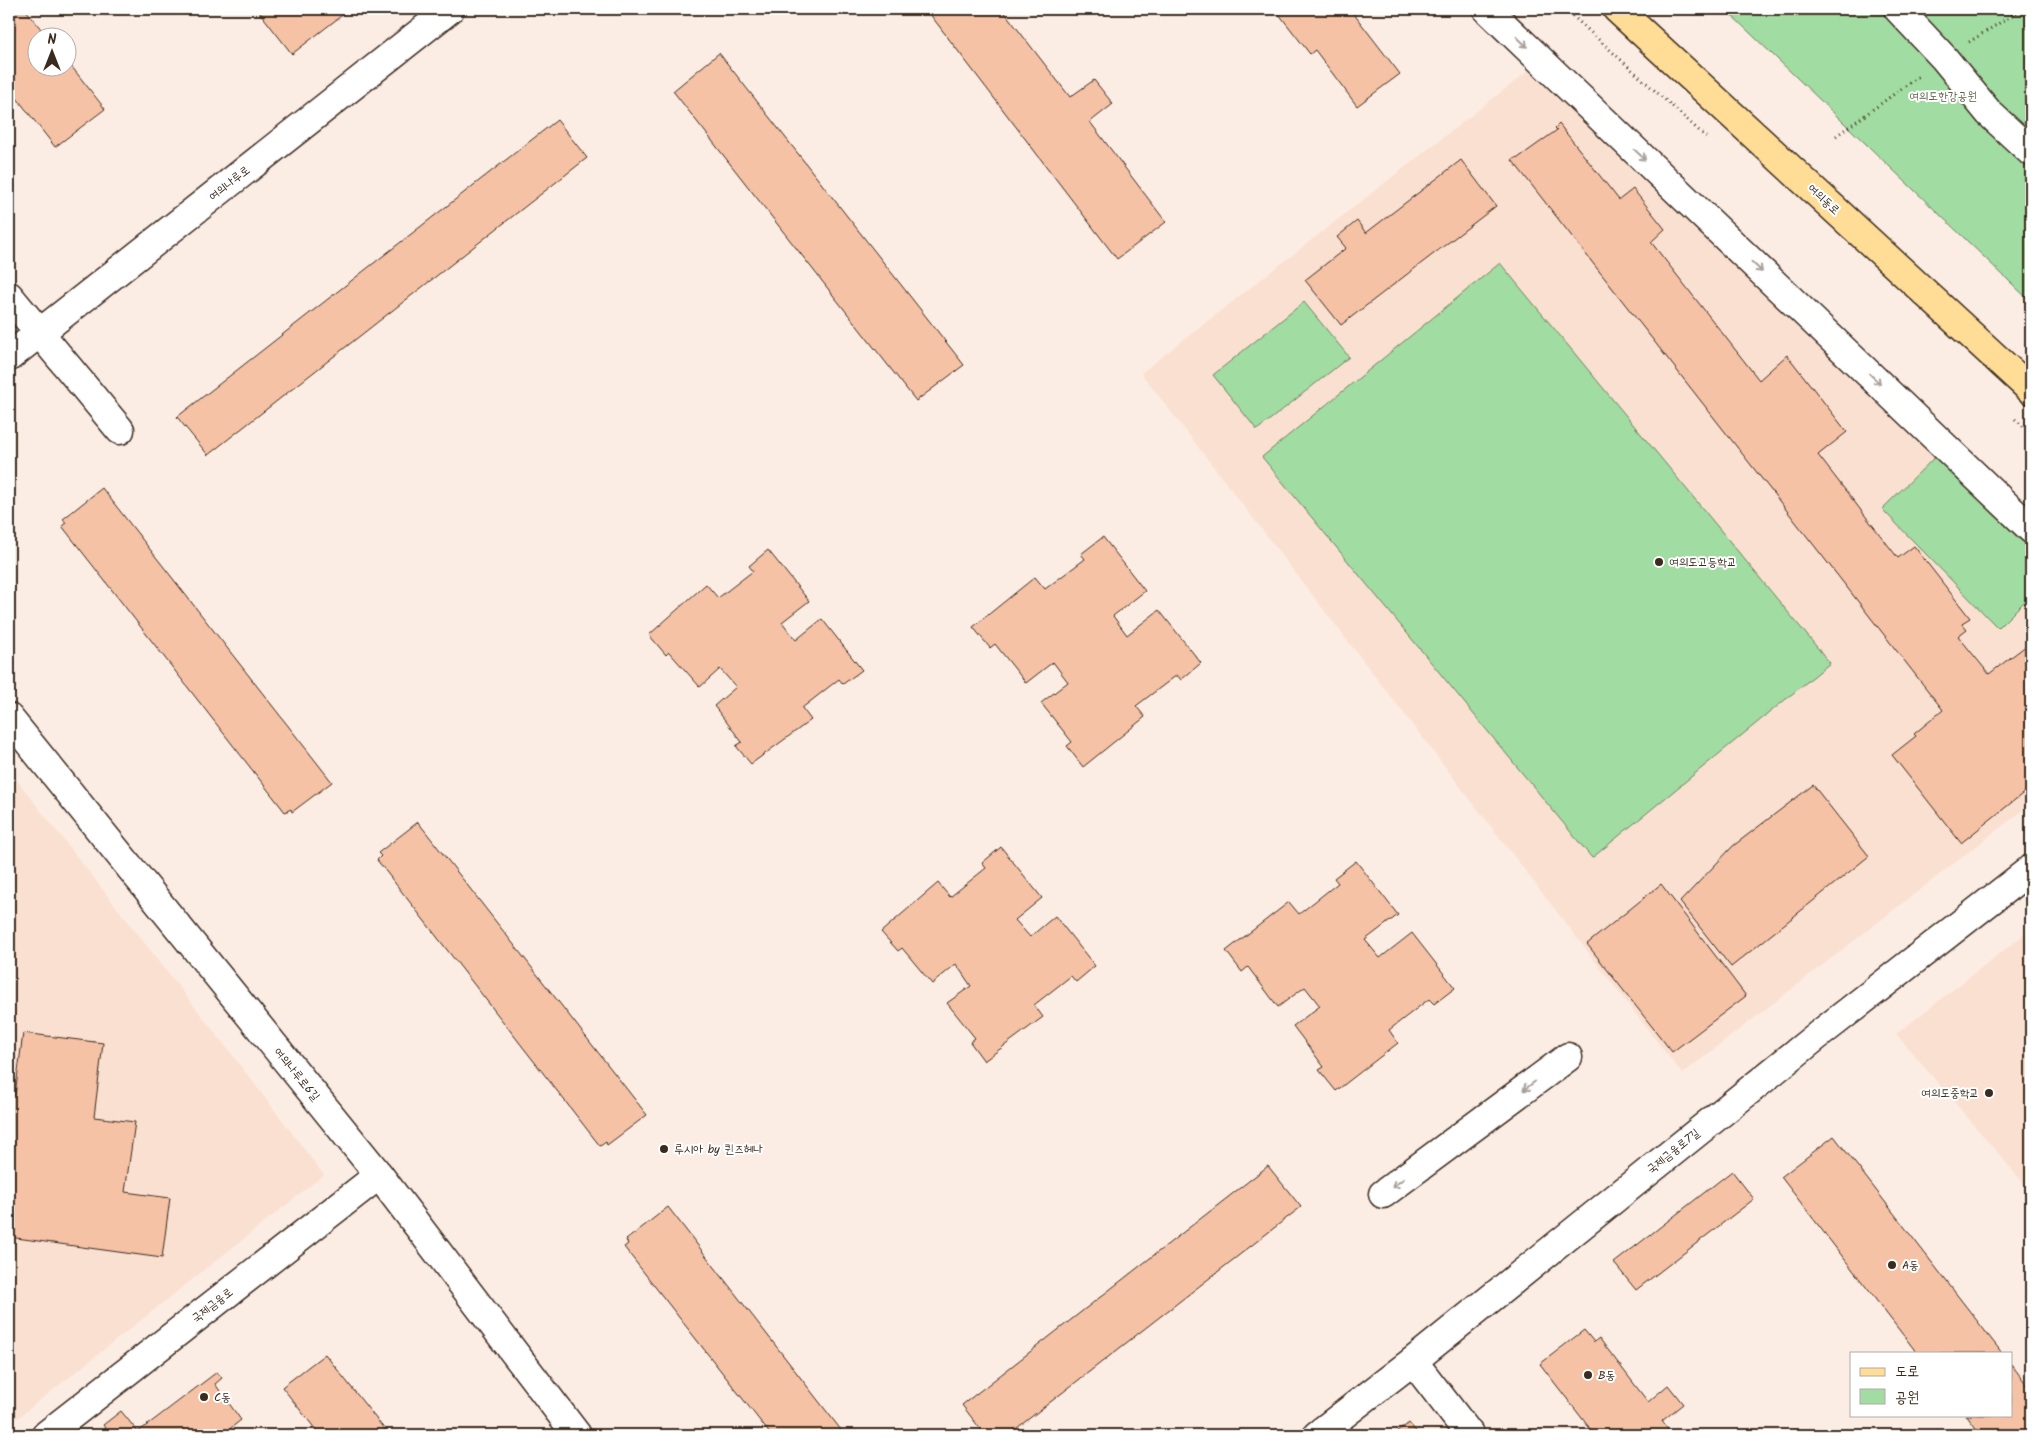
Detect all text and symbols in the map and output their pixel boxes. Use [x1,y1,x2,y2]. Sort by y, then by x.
north arrow [28,28,78,78]
text: N [48,29,57,51]
one-way arrow [1516,36,1529,48]
park label: 여의도한강공원 [1909,87,1977,106]
one-way arrow [1634,149,1646,161]
street label: 여의나루로 [204,161,254,206]
street label: 여의동로 [1803,179,1844,219]
one-way arrow [1751,261,1764,273]
one-way arrow [1869,373,1881,385]
place label: 여의도고등학교 [1669,553,1737,572]
marker: 여의도고등학교 [1653,556,1665,568]
street label: 여의나루로6길 [269,1043,325,1106]
one-way arrow [1522,1081,1536,1091]
place label: 여의도중학교 [1921,1084,1979,1103]
marker: 여의도중학교 [1983,1087,1995,1099]
street label: 국제금융로7길 [1643,1124,1704,1179]
place label: 루시아 by 퀸즈헤나 [674,1140,763,1159]
marker: 루시아 by 퀸즈헤나 [658,1143,670,1155]
one-way arrow [1391,1178,1405,1188]
place label: A동 [1902,1256,1919,1275]
marker: A동 [1886,1259,1898,1271]
street label: 국제금융로 [187,1283,237,1328]
legend [1850,1352,2012,1416]
text: 도로 [1895,1360,1919,1384]
place label: B동 [1598,1366,1615,1385]
marker: B동 [1582,1369,1594,1381]
text: 공원 [1895,1386,1919,1410]
place label: C동 [214,1388,231,1407]
marker: C동 [198,1391,210,1403]

